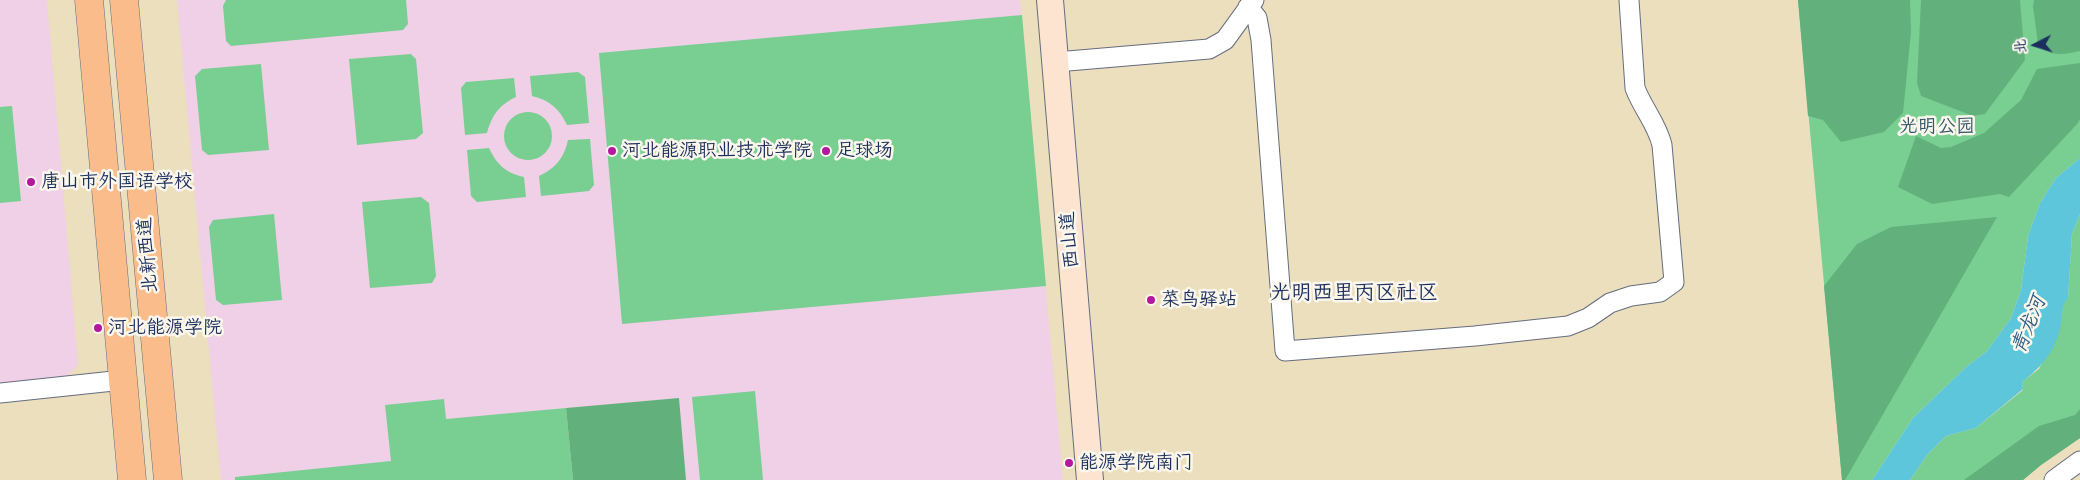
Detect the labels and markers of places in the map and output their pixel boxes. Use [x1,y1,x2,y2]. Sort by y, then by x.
place label: 河北能源职业技术学院 [622,140,812,162]
place label: 足球场 [836,140,893,162]
marker: 河北能源职业技术学院 [606,145,618,157]
marker: 足球场 [820,145,832,157]
place label: 唐山市外国语学校 [41,171,193,193]
marker: 唐山市外国语学校 [25,176,37,188]
place label: 菜鸟驿站 [1161,289,1237,311]
marker: 菜鸟驿站 [1145,294,1157,306]
place label: 河北能源学院 [108,317,222,339]
marker: 河北能源学院 [92,322,104,334]
place label: 能源学院南门 [1079,452,1193,474]
marker: 能源学院南门 [1063,457,1075,469]

